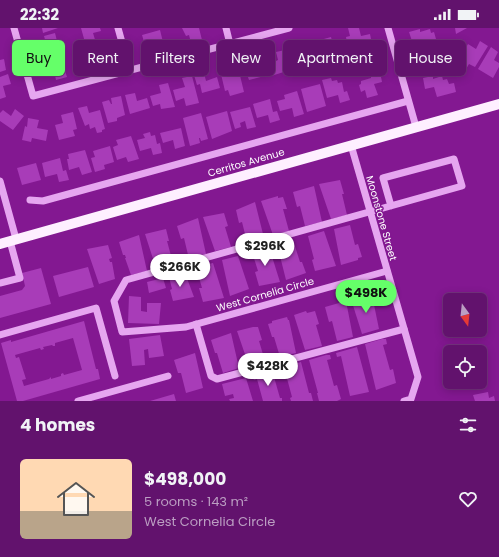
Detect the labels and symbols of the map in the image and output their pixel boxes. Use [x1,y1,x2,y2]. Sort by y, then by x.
street label: Cerritos Avenue [206,144,286,181]
street label: Moonstone Street [362,174,401,263]
pin: $296K [237,233,293,267]
pin: $266K [152,254,208,288]
street label: West Cornelia Circle [215,273,316,316]
pin: $498K [338,280,394,314]
north arrow [443,293,487,337]
pin: $428K [240,353,296,387]

